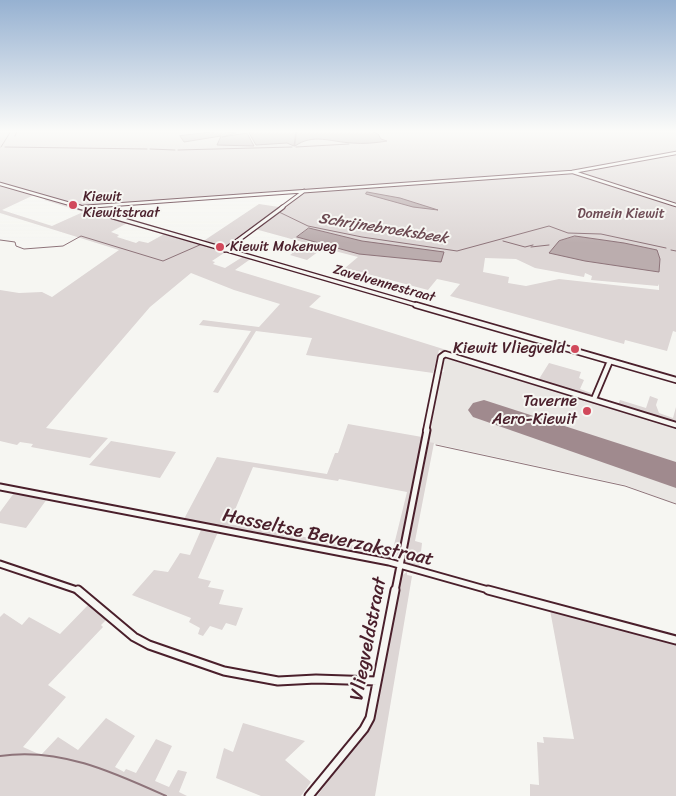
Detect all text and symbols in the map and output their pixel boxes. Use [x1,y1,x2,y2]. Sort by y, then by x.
place label: Kiewit Kiewitstraat [83,189,160,222]
marker: Kiewit Kiewitstraat [67,199,79,211]
park label: Domein Kiewit [577,206,665,222]
water label: Schrijnebroeksbeek [317,210,449,248]
place label: Kiewit Mokenweg [230,239,337,255]
marker: Kiewit Mokenweg [214,241,226,253]
street label: Zavelvennestraat [331,261,437,307]
place label: Kiewit Vliegveld [453,339,565,359]
marker: Kiewit Vliegveld [569,343,581,355]
place label: Taverne Aero-Kiewit [492,392,577,430]
marker: Taverne Aero-Kiewit [581,405,593,417]
street label: Hasseltse Beverzakstraat [220,504,436,572]
street label: Vliegveldstraat [346,575,392,703]

